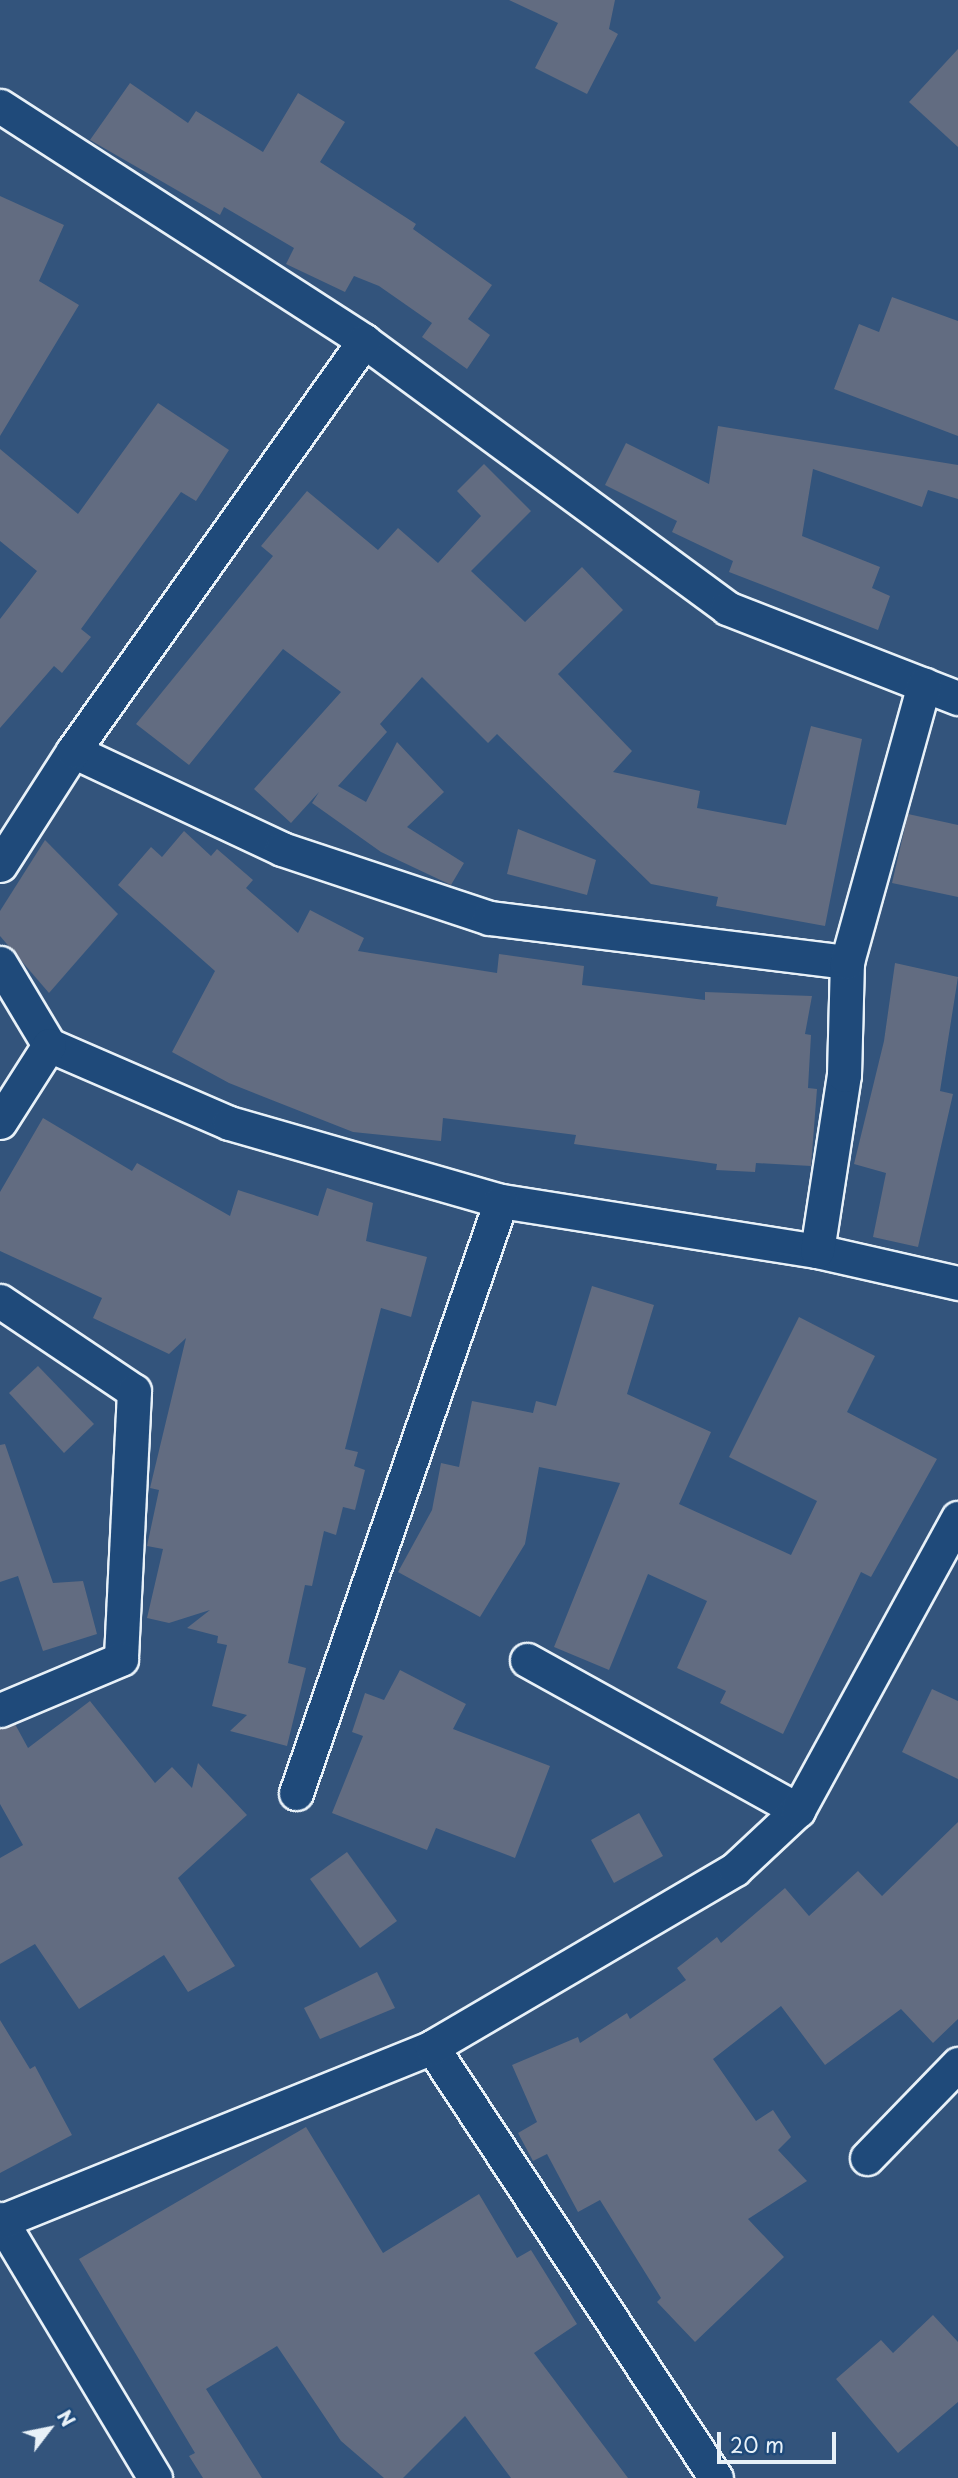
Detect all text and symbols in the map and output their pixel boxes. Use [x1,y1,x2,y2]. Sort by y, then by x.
north arrow [14,2394,84,2464]
text: N [51,2404,83,2432]
scale bar [720,2418,839,2462]
text: 20 m [730,2428,784,2460]

